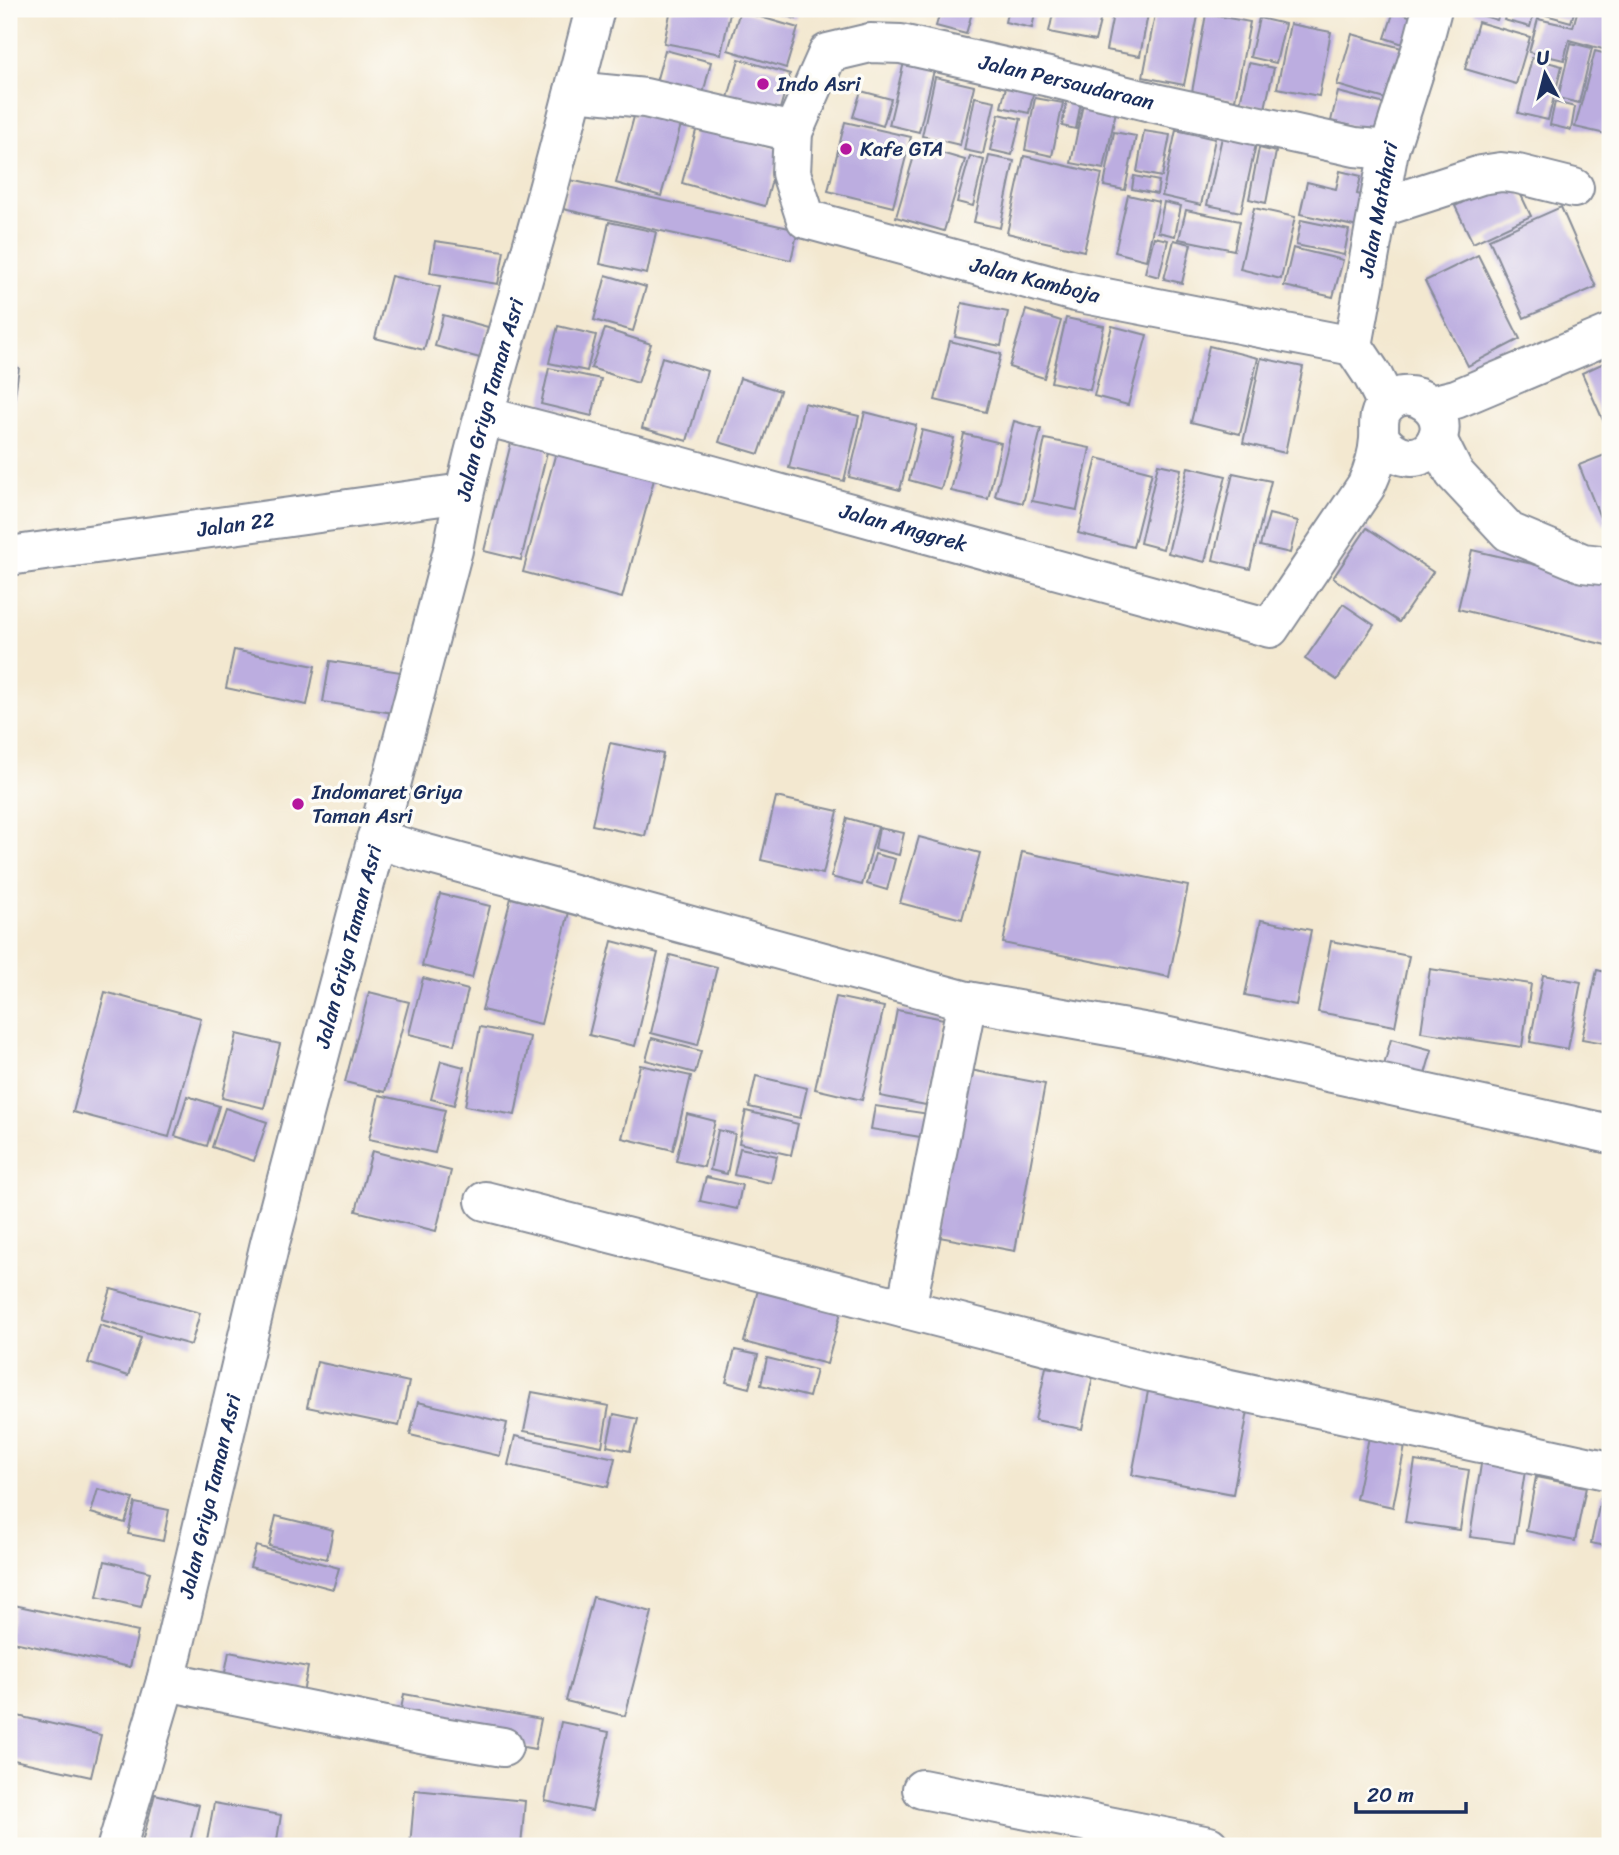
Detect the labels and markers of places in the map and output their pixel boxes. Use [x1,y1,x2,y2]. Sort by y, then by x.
place label: Indo Asri [776,65,862,103]
marker: Indo Asri [755,76,771,92]
place label: Kafe GTA [860,130,944,168]
marker: Kafe GTA [838,141,854,157]
place label: Indomaret Griya Taman Asri [311,773,463,835]
marker: Indomaret Griya Taman Asri [290,796,306,812]

